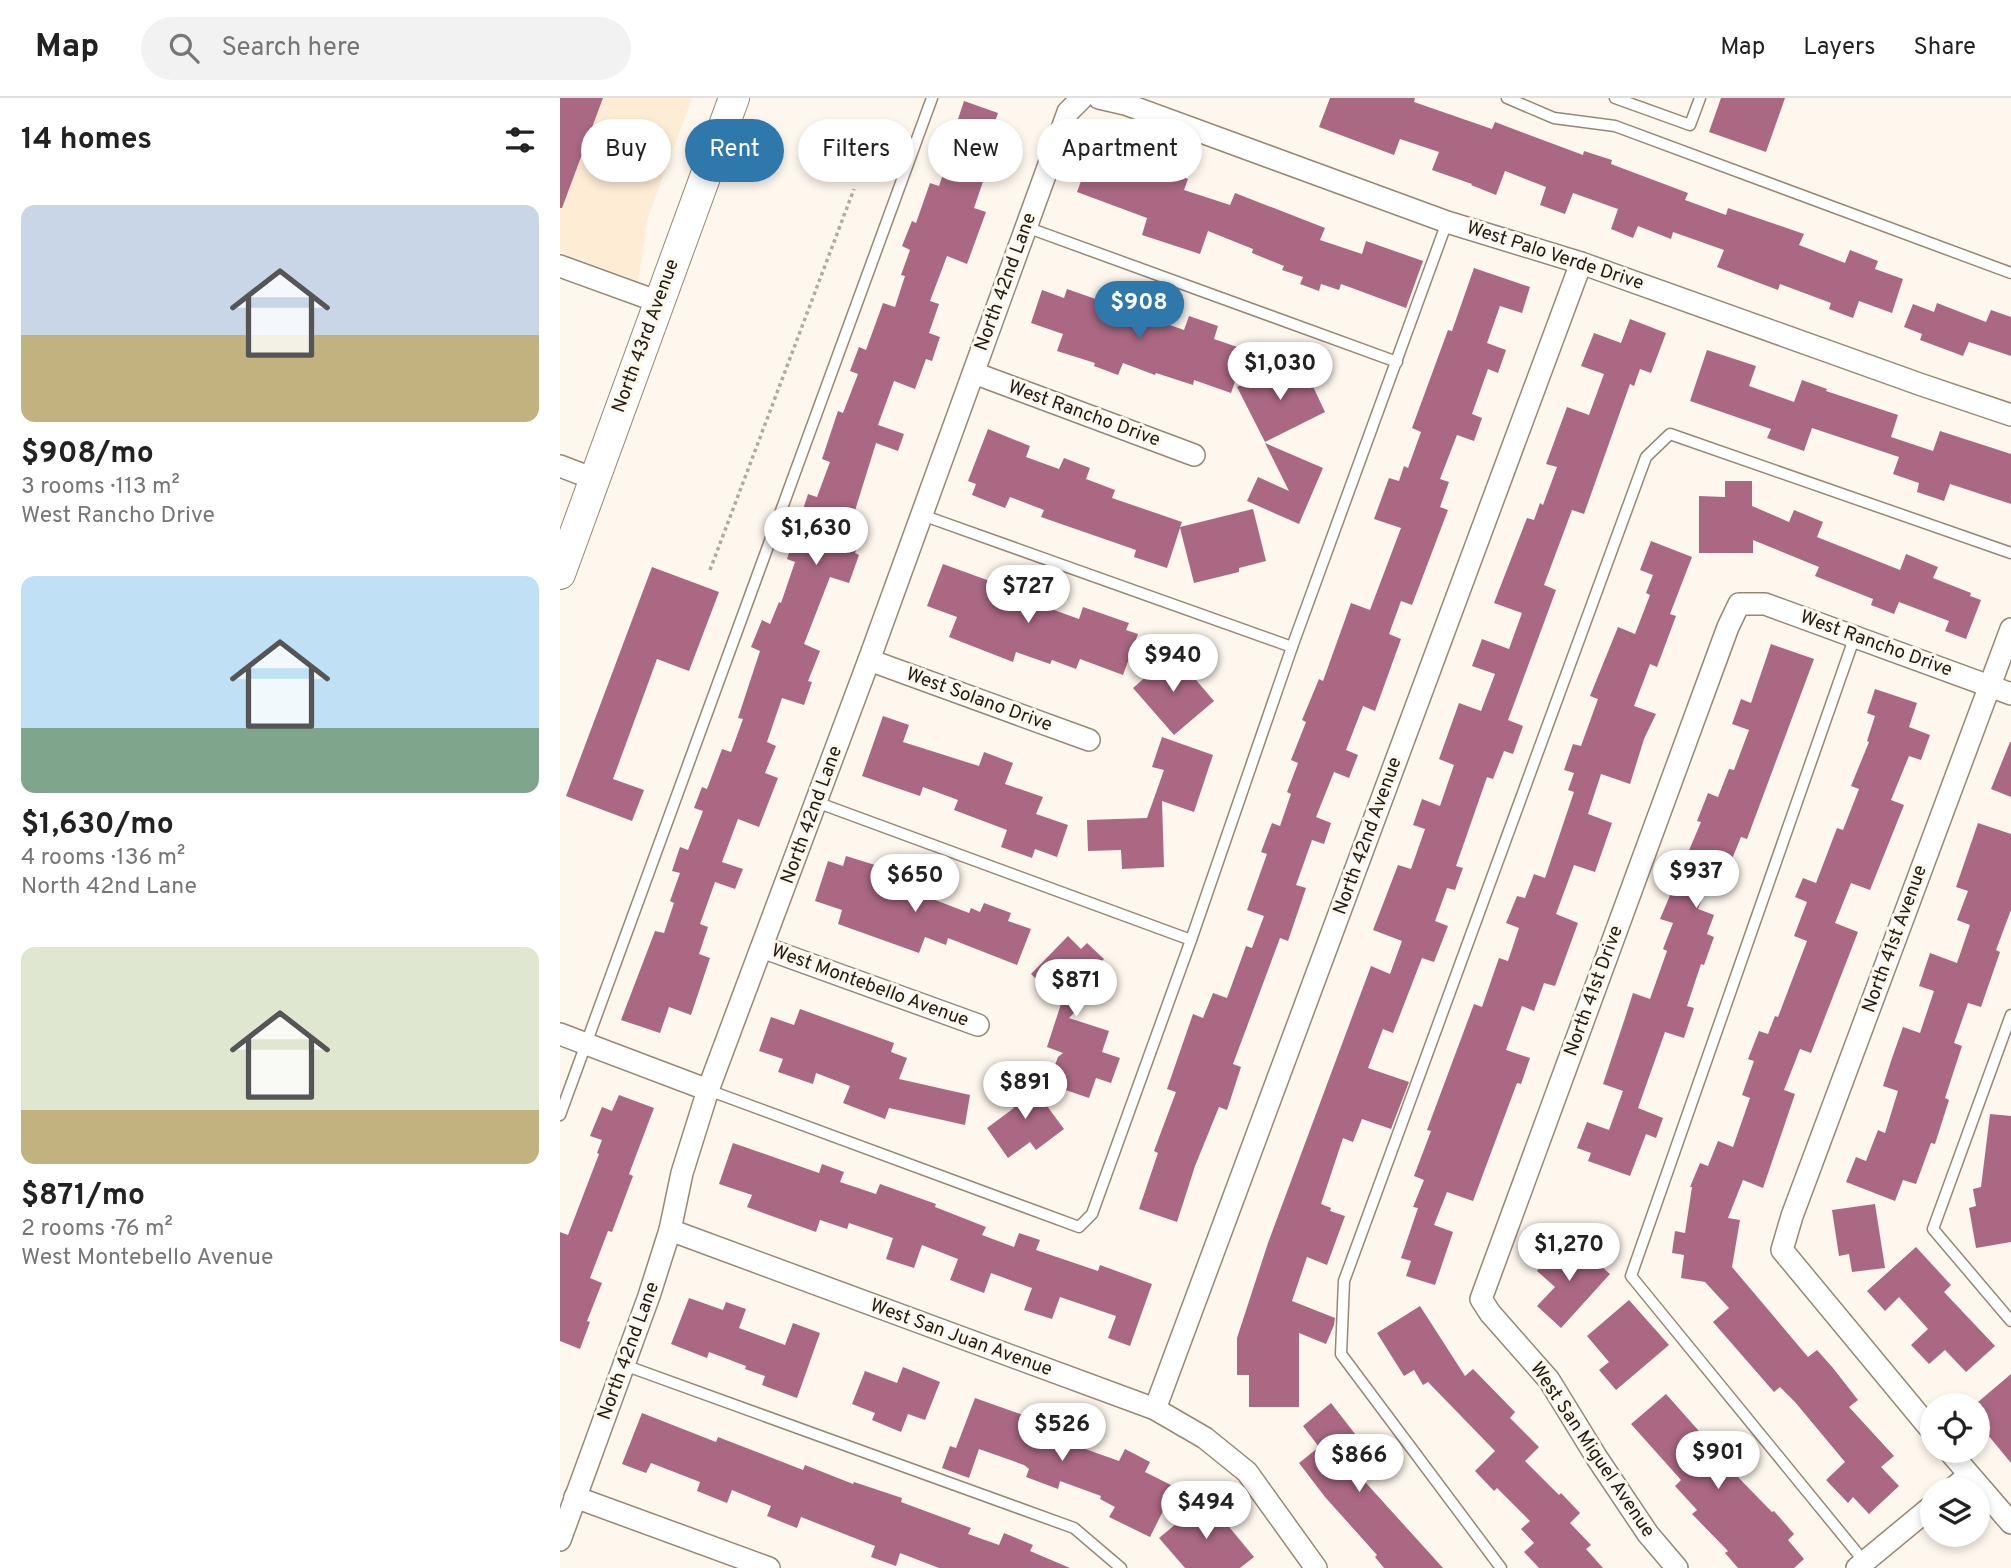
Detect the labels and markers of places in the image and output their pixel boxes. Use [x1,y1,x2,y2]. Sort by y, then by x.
pin: $908 [1098,282,1180,341]
pin: $1,030 [1223,342,1337,402]
pin: $1,630 [759,508,873,567]
pin: $727 [987,566,1069,625]
pin: $940 [1132,634,1214,694]
pin: $937 [1655,850,1737,910]
pin: $650 [874,854,956,914]
pin: $871 [1035,960,1117,1019]
pin: $891 [984,1062,1066,1121]
pin: $1,270 [1512,1224,1626,1283]
pin: $526 [1021,1404,1103,1463]
pin: $901 [1677,1432,1759,1491]
pin: $866 [1318,1434,1400,1494]
pin: $494 [1165,1482,1247,1541]

